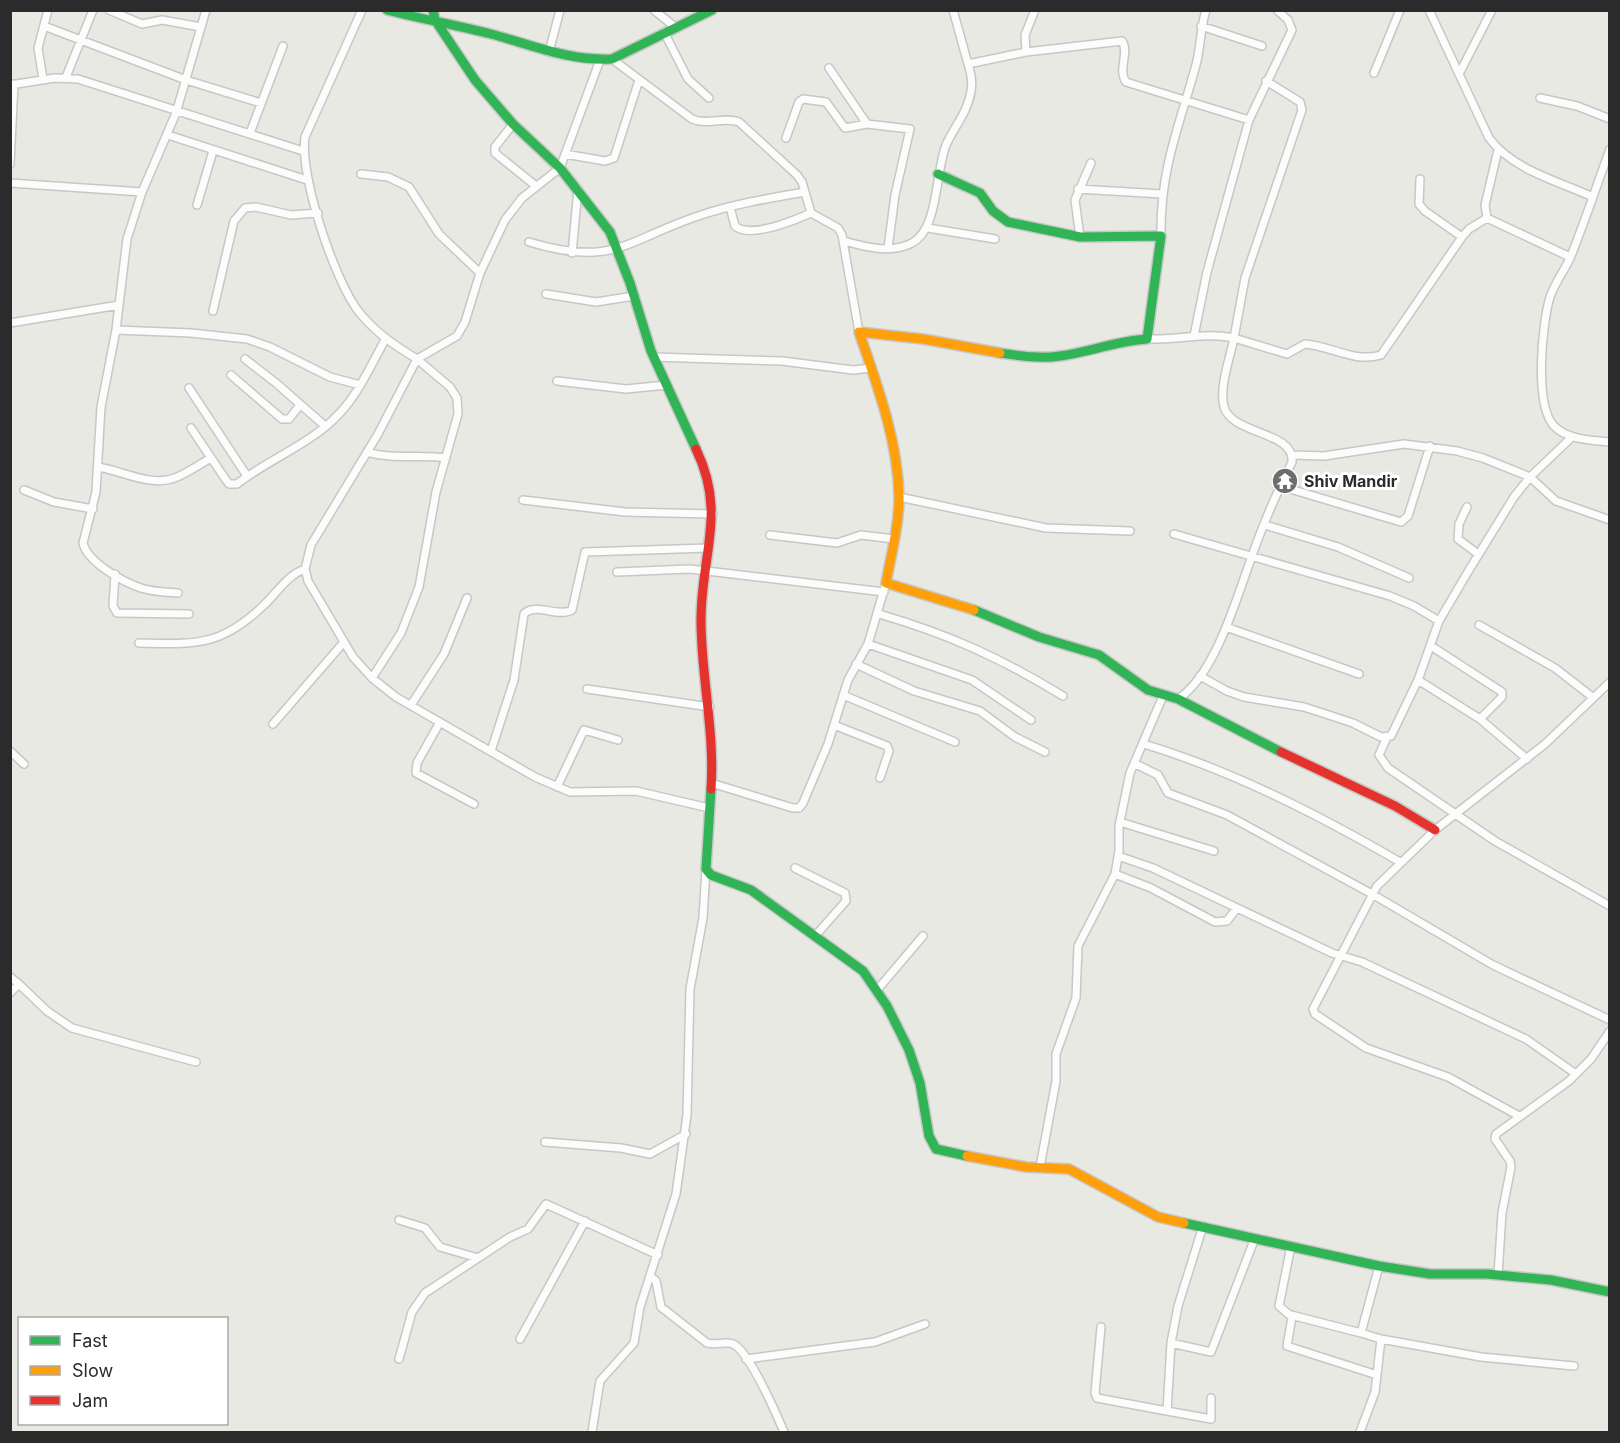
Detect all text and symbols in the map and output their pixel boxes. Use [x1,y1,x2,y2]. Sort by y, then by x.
temple icon: Shiv Mandir [1270,466,1300,496]
place label: Shiv Mandir [1304,471,1398,491]
legend [18,1317,228,1425]
text: Fast [72,1330,108,1351]
text: Slow [72,1360,113,1381]
text: Jam [72,1390,108,1411]

